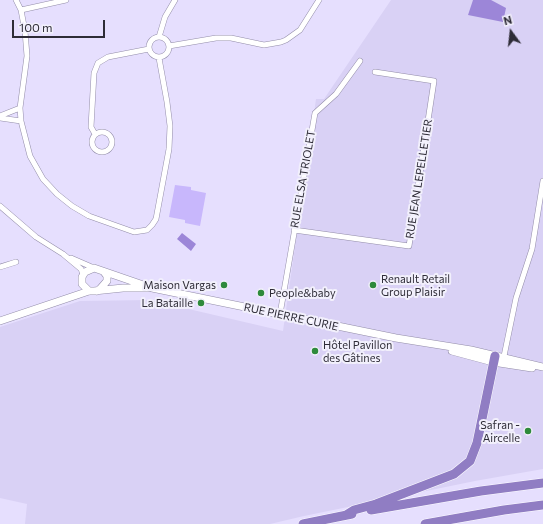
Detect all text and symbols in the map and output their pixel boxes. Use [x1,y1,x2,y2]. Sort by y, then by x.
scale bar [14,12,107,38]
north arrow [491,12,531,52]
text: N [502,13,513,27]
text: 100 m [19,20,53,34]
street label: RUE JEAN LEPELLETIER [403,118,435,240]
street label: RUE ELSA TRIOLET [288,129,318,229]
place label: Renault Retail Group Plaisir [381,272,450,298]
place label: Maison Vargas [143,278,216,292]
marker: Maison Vargas [219,280,229,290]
marker: Renault Retail Group Plaisir [368,280,378,290]
place label: People&baby [269,286,336,300]
marker: People&baby [256,288,266,298]
place label: La Bataille [142,296,193,310]
marker: La Bataille [196,298,206,308]
street label: RUE PIERRE CURIE [243,301,339,333]
place label: Hôtel Pavillon des Gâtines [323,338,392,364]
marker: Hôtel Pavillon des Gâtines [310,346,320,356]
place label: Safran - Aircelle [480,418,520,444]
marker: Safran - Aircelle [523,426,533,436]

